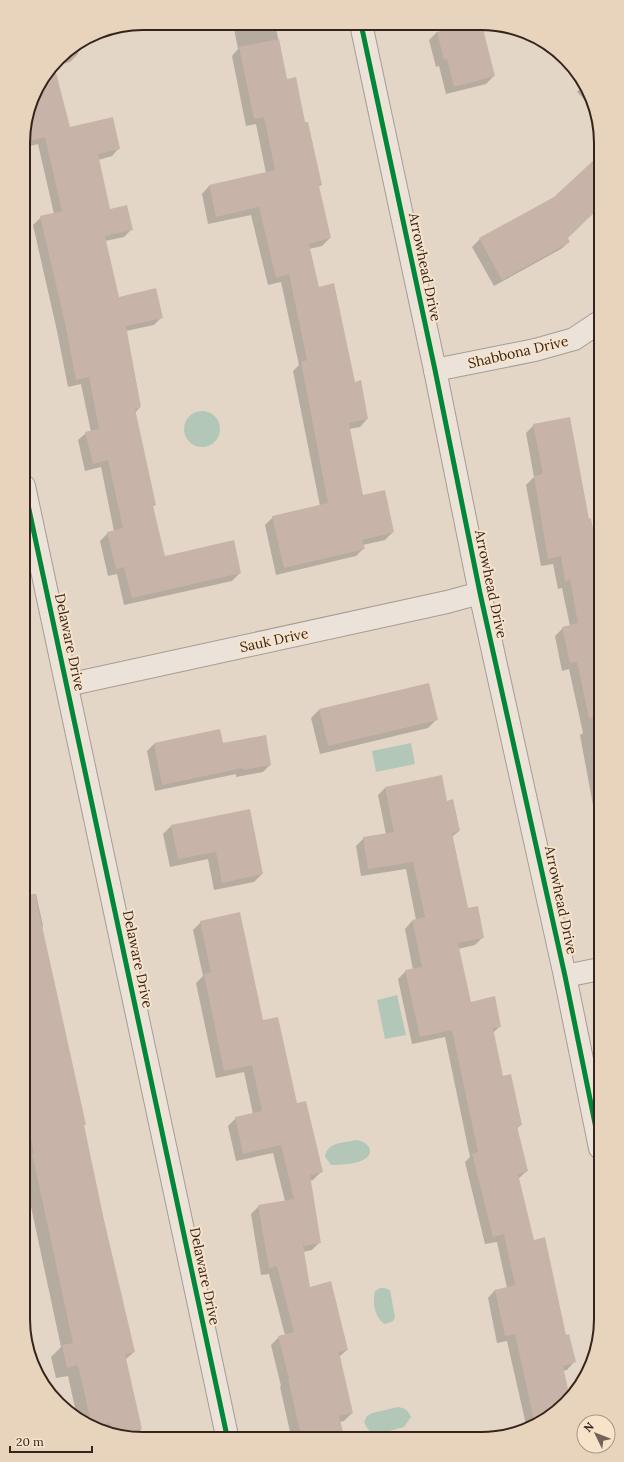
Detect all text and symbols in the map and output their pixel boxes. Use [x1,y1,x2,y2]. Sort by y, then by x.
street label: Arrowhead Drive [405,210,445,323]
street label: Shabbona Drive [466,332,570,372]
street label: Arrowhead Drive [471,527,511,640]
street label: Delaware Drive [51,592,89,693]
street label: Sauk Drive [238,624,310,656]
street label: Arrowhead Drive [541,843,581,956]
street label: Delaware Drive [119,909,157,1010]
street label: Delaware Drive [186,1226,224,1327]
north arrow [576,1414,616,1454]
text: N [581,1419,597,1435]
scale bar [10,1428,92,1454]
text: 20 m [16,1434,44,1449]

